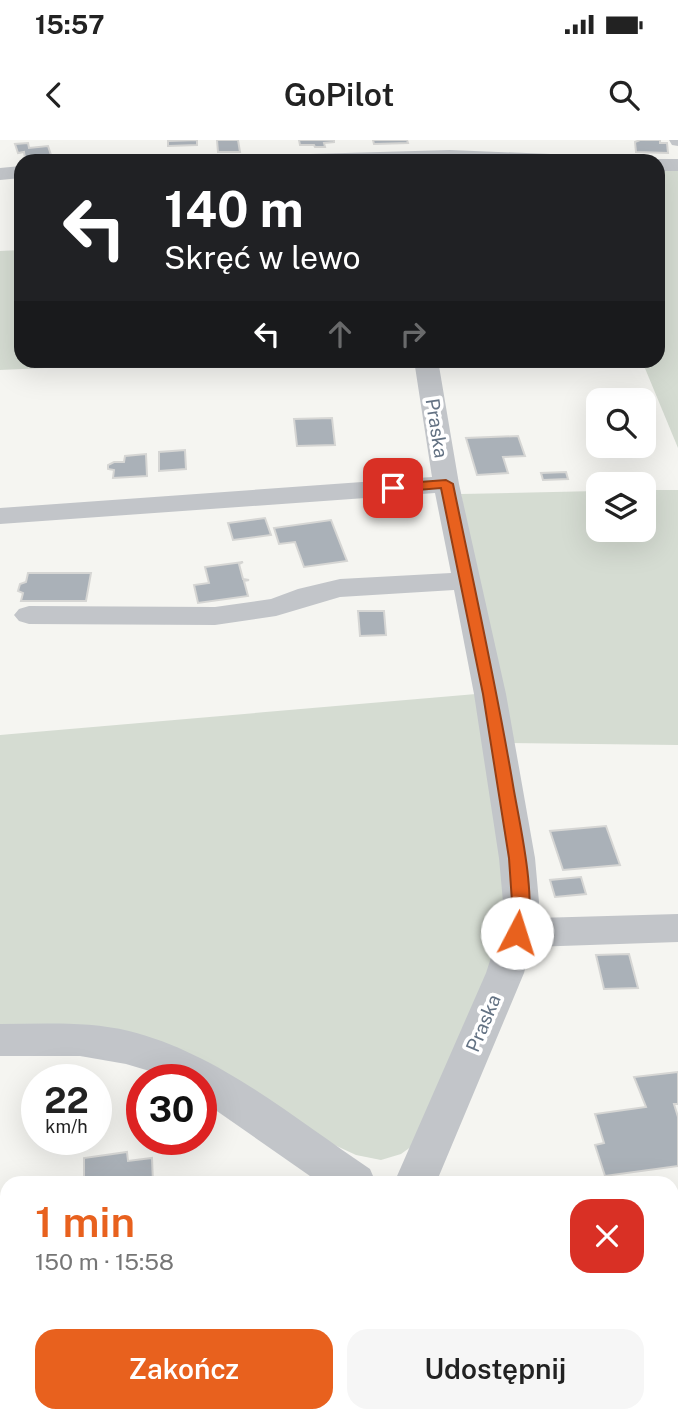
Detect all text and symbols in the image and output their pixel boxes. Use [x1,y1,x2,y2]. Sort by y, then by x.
text: 15:57 [35,9,105,40]
icon: back [35,76,73,114]
text: GoPilot [284,76,394,113]
icon: search [605,76,643,114]
text: 140 m [164,180,304,238]
icon: left [49,182,140,273]
text: Skręć w lewo [164,239,361,276]
icon: left [248,315,286,353]
icon: ahead [321,315,359,353]
icon: right [394,315,432,353]
map controls [586,388,656,542]
button: search [586,388,656,458]
street label: Praska [421,397,453,459]
pin [363,458,423,518]
icon: arrive [374,469,412,507]
button: layers [586,472,656,542]
position arrow [480,896,554,970]
street label: Praska [461,991,505,1055]
speed limit sign: 30 [126,1064,217,1155]
text: 22 [44,1080,89,1121]
text: km/h [45,1116,88,1137]
text: 1 min [35,1197,135,1246]
button: close [570,1199,644,1273]
text: 150 m · 15:58 [35,1248,174,1275]
button: Zakończ [35,1329,333,1409]
button: Udostępnij [347,1329,644,1409]

